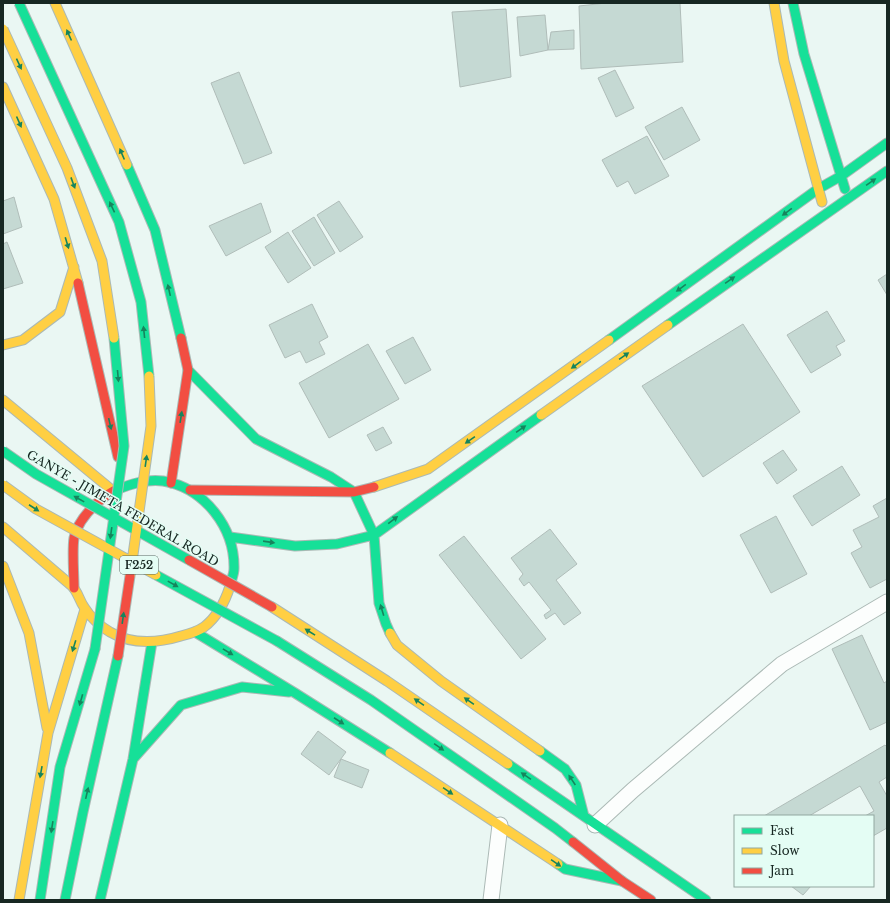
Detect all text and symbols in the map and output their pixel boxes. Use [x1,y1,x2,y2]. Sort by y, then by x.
one-way arrow [66,29,73,41]
one-way arrow [16,59,22,70]
one-way arrow [16,117,22,128]
one-way arrow [118,148,124,160]
one-way arrow [70,177,76,189]
one-way arrow [866,178,876,186]
one-way arrow [108,201,115,213]
one-way arrow [781,208,792,216]
one-way arrow [64,237,70,249]
one-way arrow [725,276,735,284]
one-way arrow [165,283,171,296]
one-way arrow [676,284,687,293]
one-way arrow [141,326,147,338]
one-way arrow [619,352,629,360]
one-way arrow [571,361,581,369]
one-way arrow [114,370,121,382]
one-way arrow [178,411,184,423]
one-way arrow [108,417,114,430]
one-way arrow [516,425,527,433]
one-way arrow [465,436,475,444]
street label: GANYE - JIMETA FEDERAL ROAD [24,447,222,569]
one-way arrow [143,455,149,468]
one-way arrow [73,495,85,502]
one-way arrow [29,504,40,511]
one-way arrow [387,516,398,525]
one-way arrow [108,527,114,539]
one-way arrow [263,539,275,545]
road number: F252 [120,556,158,574]
one-way arrow [167,581,179,587]
one-way arrow [378,604,384,616]
one-way arrow [120,612,126,624]
one-way arrow [304,628,316,635]
one-way arrow [71,641,77,653]
one-way arrow [223,648,233,656]
one-way arrow [78,694,84,706]
one-way arrow [464,697,474,705]
one-way arrow [413,698,424,706]
one-way arrow [333,717,345,724]
one-way arrow [434,743,444,751]
one-way arrow [38,766,44,778]
one-way arrow [521,772,531,780]
one-way arrow [568,774,576,785]
one-way arrow [84,787,90,799]
one-way arrow [443,787,453,795]
legend [734,815,874,887]
one-way arrow [49,821,55,833]
text: Fast [770,823,795,838]
text: Slow [770,843,800,858]
one-way arrow [551,859,562,867]
text: Jam [768,863,794,878]

